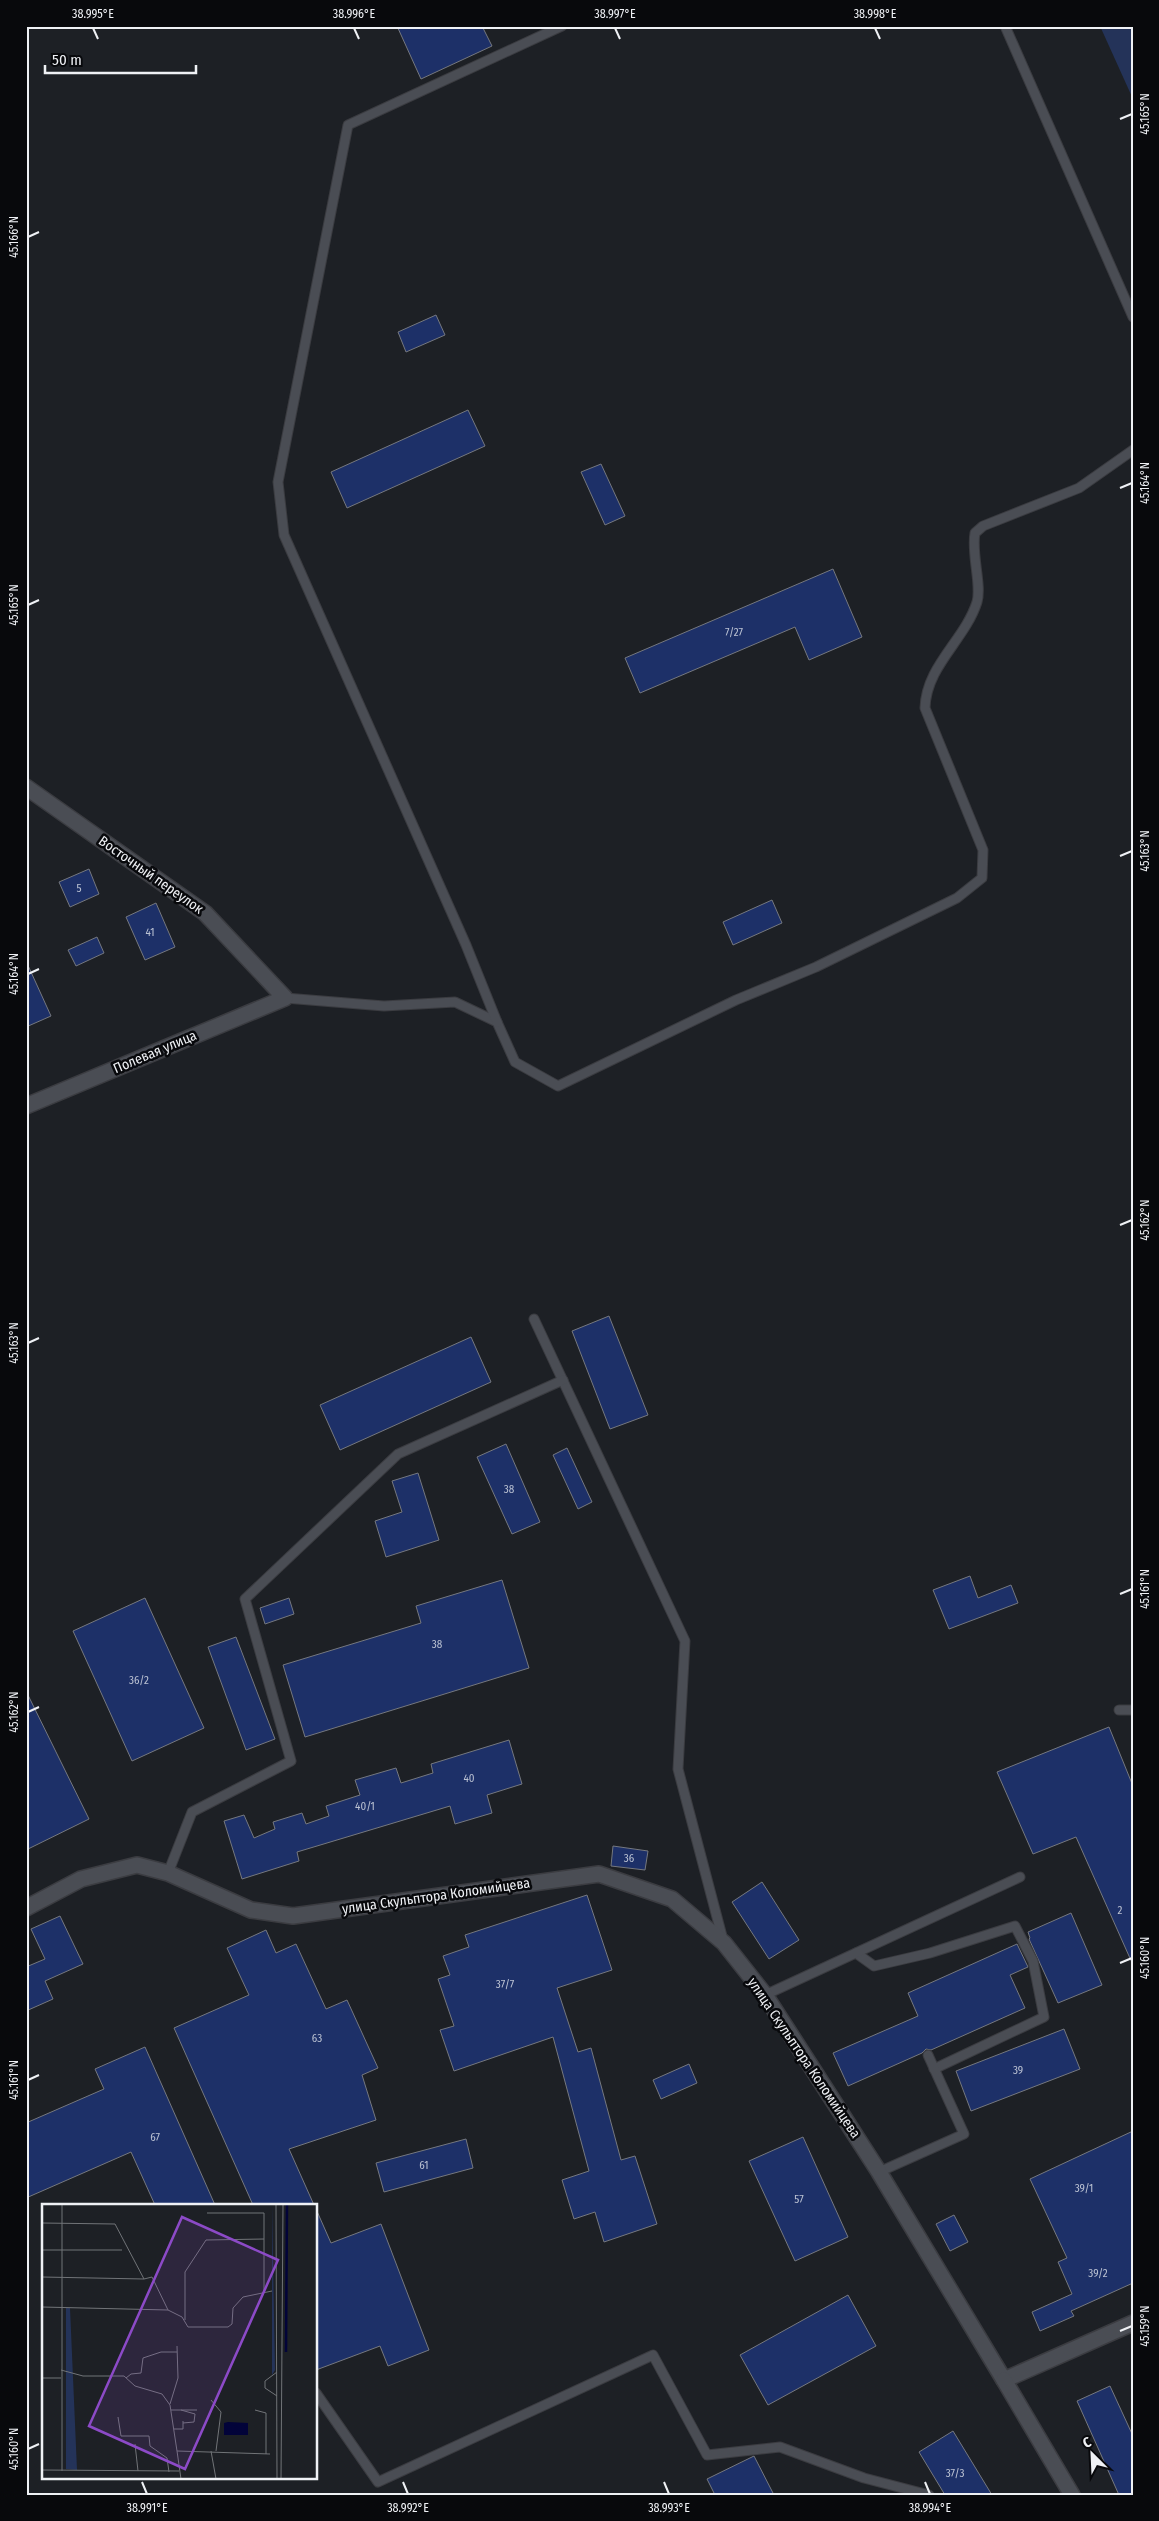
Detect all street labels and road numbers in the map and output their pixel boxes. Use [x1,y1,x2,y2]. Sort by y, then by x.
street label: Восточный переулок [95,832,207,918]
street label: Полевая улица [111,1027,199,1077]
street label: улица Скульптора Коломийцева [341,1874,531,1918]
street label: улица Скульптора Коломийцева [744,1975,864,2142]

